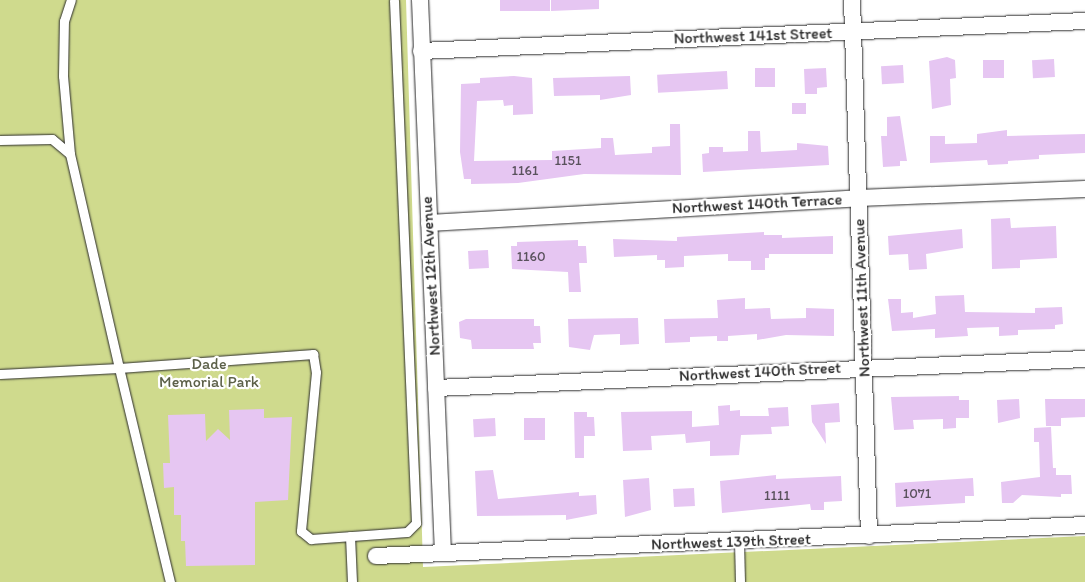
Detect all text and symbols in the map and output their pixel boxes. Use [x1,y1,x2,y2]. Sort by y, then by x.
street label: Northwest 141st Street [673,24,833,48]
house number: 1151 [555,153,581,169]
house number: 1161 [512,163,538,179]
street label: Northwest 140th Terrace [671,190,843,218]
street label: Northwest 12th Avenue [417,196,445,356]
street label: Northwest 11th Avenue [850,219,874,377]
house number: 1160 [516,249,546,265]
park label: Dade Memorial Park [159,354,259,392]
street label: Northwest 140th Street [679,358,841,386]
house number: 1071 [903,486,931,502]
house number: 1111 [764,488,790,504]
street label: Northwest 139th Street [651,530,811,554]

